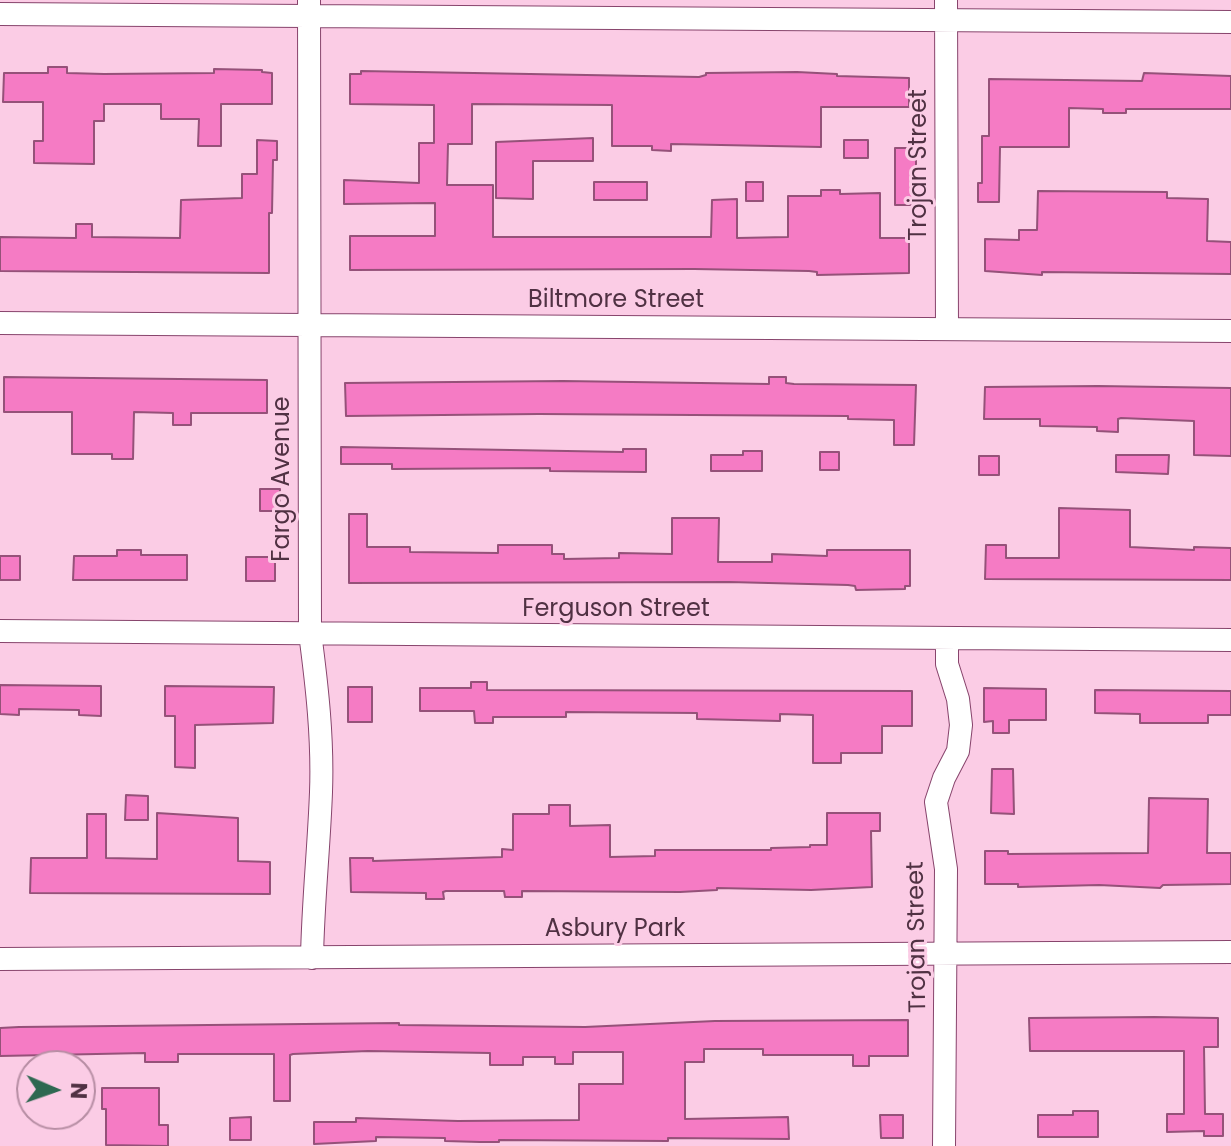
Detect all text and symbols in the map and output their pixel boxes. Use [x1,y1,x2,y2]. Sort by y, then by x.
street label: Trojan Street [906,89,934,241]
street label: Biltmore Street [528,287,704,315]
street label: Fargo Avenue [269,396,297,562]
street label: Ferguson Street [522,596,710,624]
street label: Trojan Street [902,861,934,1013]
street label: Asbury Park [545,916,685,944]
north arrow [16,1050,96,1130]
text: N [63,1082,94,1100]

